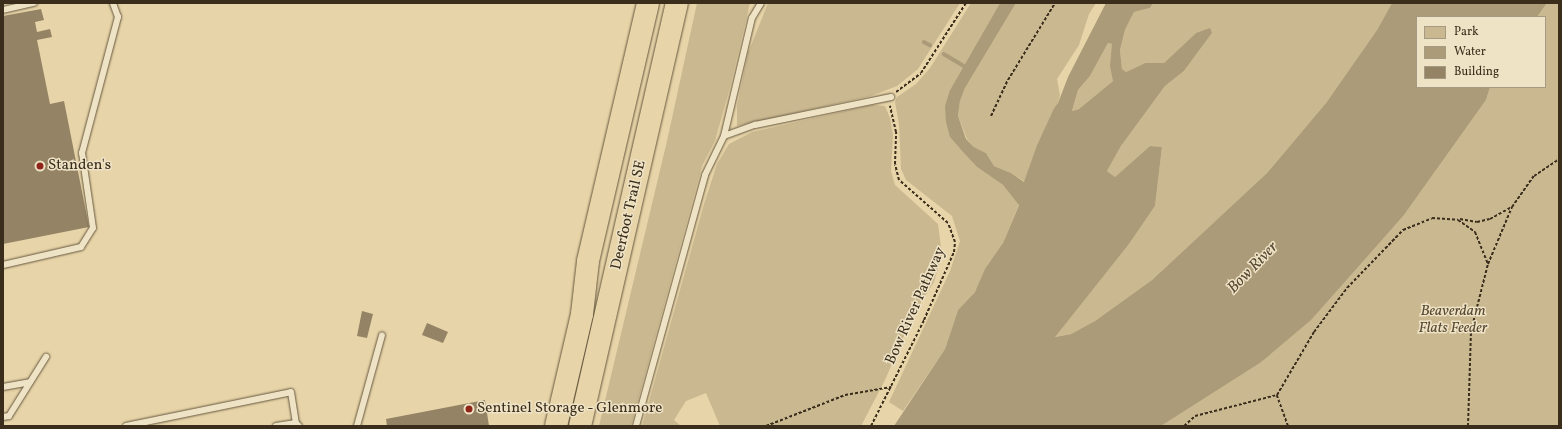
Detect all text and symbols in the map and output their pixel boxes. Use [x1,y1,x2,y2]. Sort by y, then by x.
legend [1416,16,1546,88]
text: Park [1454,24,1479,40]
text: Water [1454,44,1486,60]
text: Building [1454,64,1499,80]
place label: Standen's [48,157,111,175]
street label: Deerfoot Trail SE [608,158,650,272]
marker: Standen's [35,161,45,171]
water label: Bow River [1224,238,1282,298]
street label: Bow River Pathway [882,244,950,368]
park label: Beaverdam Flats Feeder [1419,302,1487,337]
place label: Sentinel Storage - Glenmore [477,400,663,418]
marker: Sentinel Storage - Glenmore [464,404,474,414]

